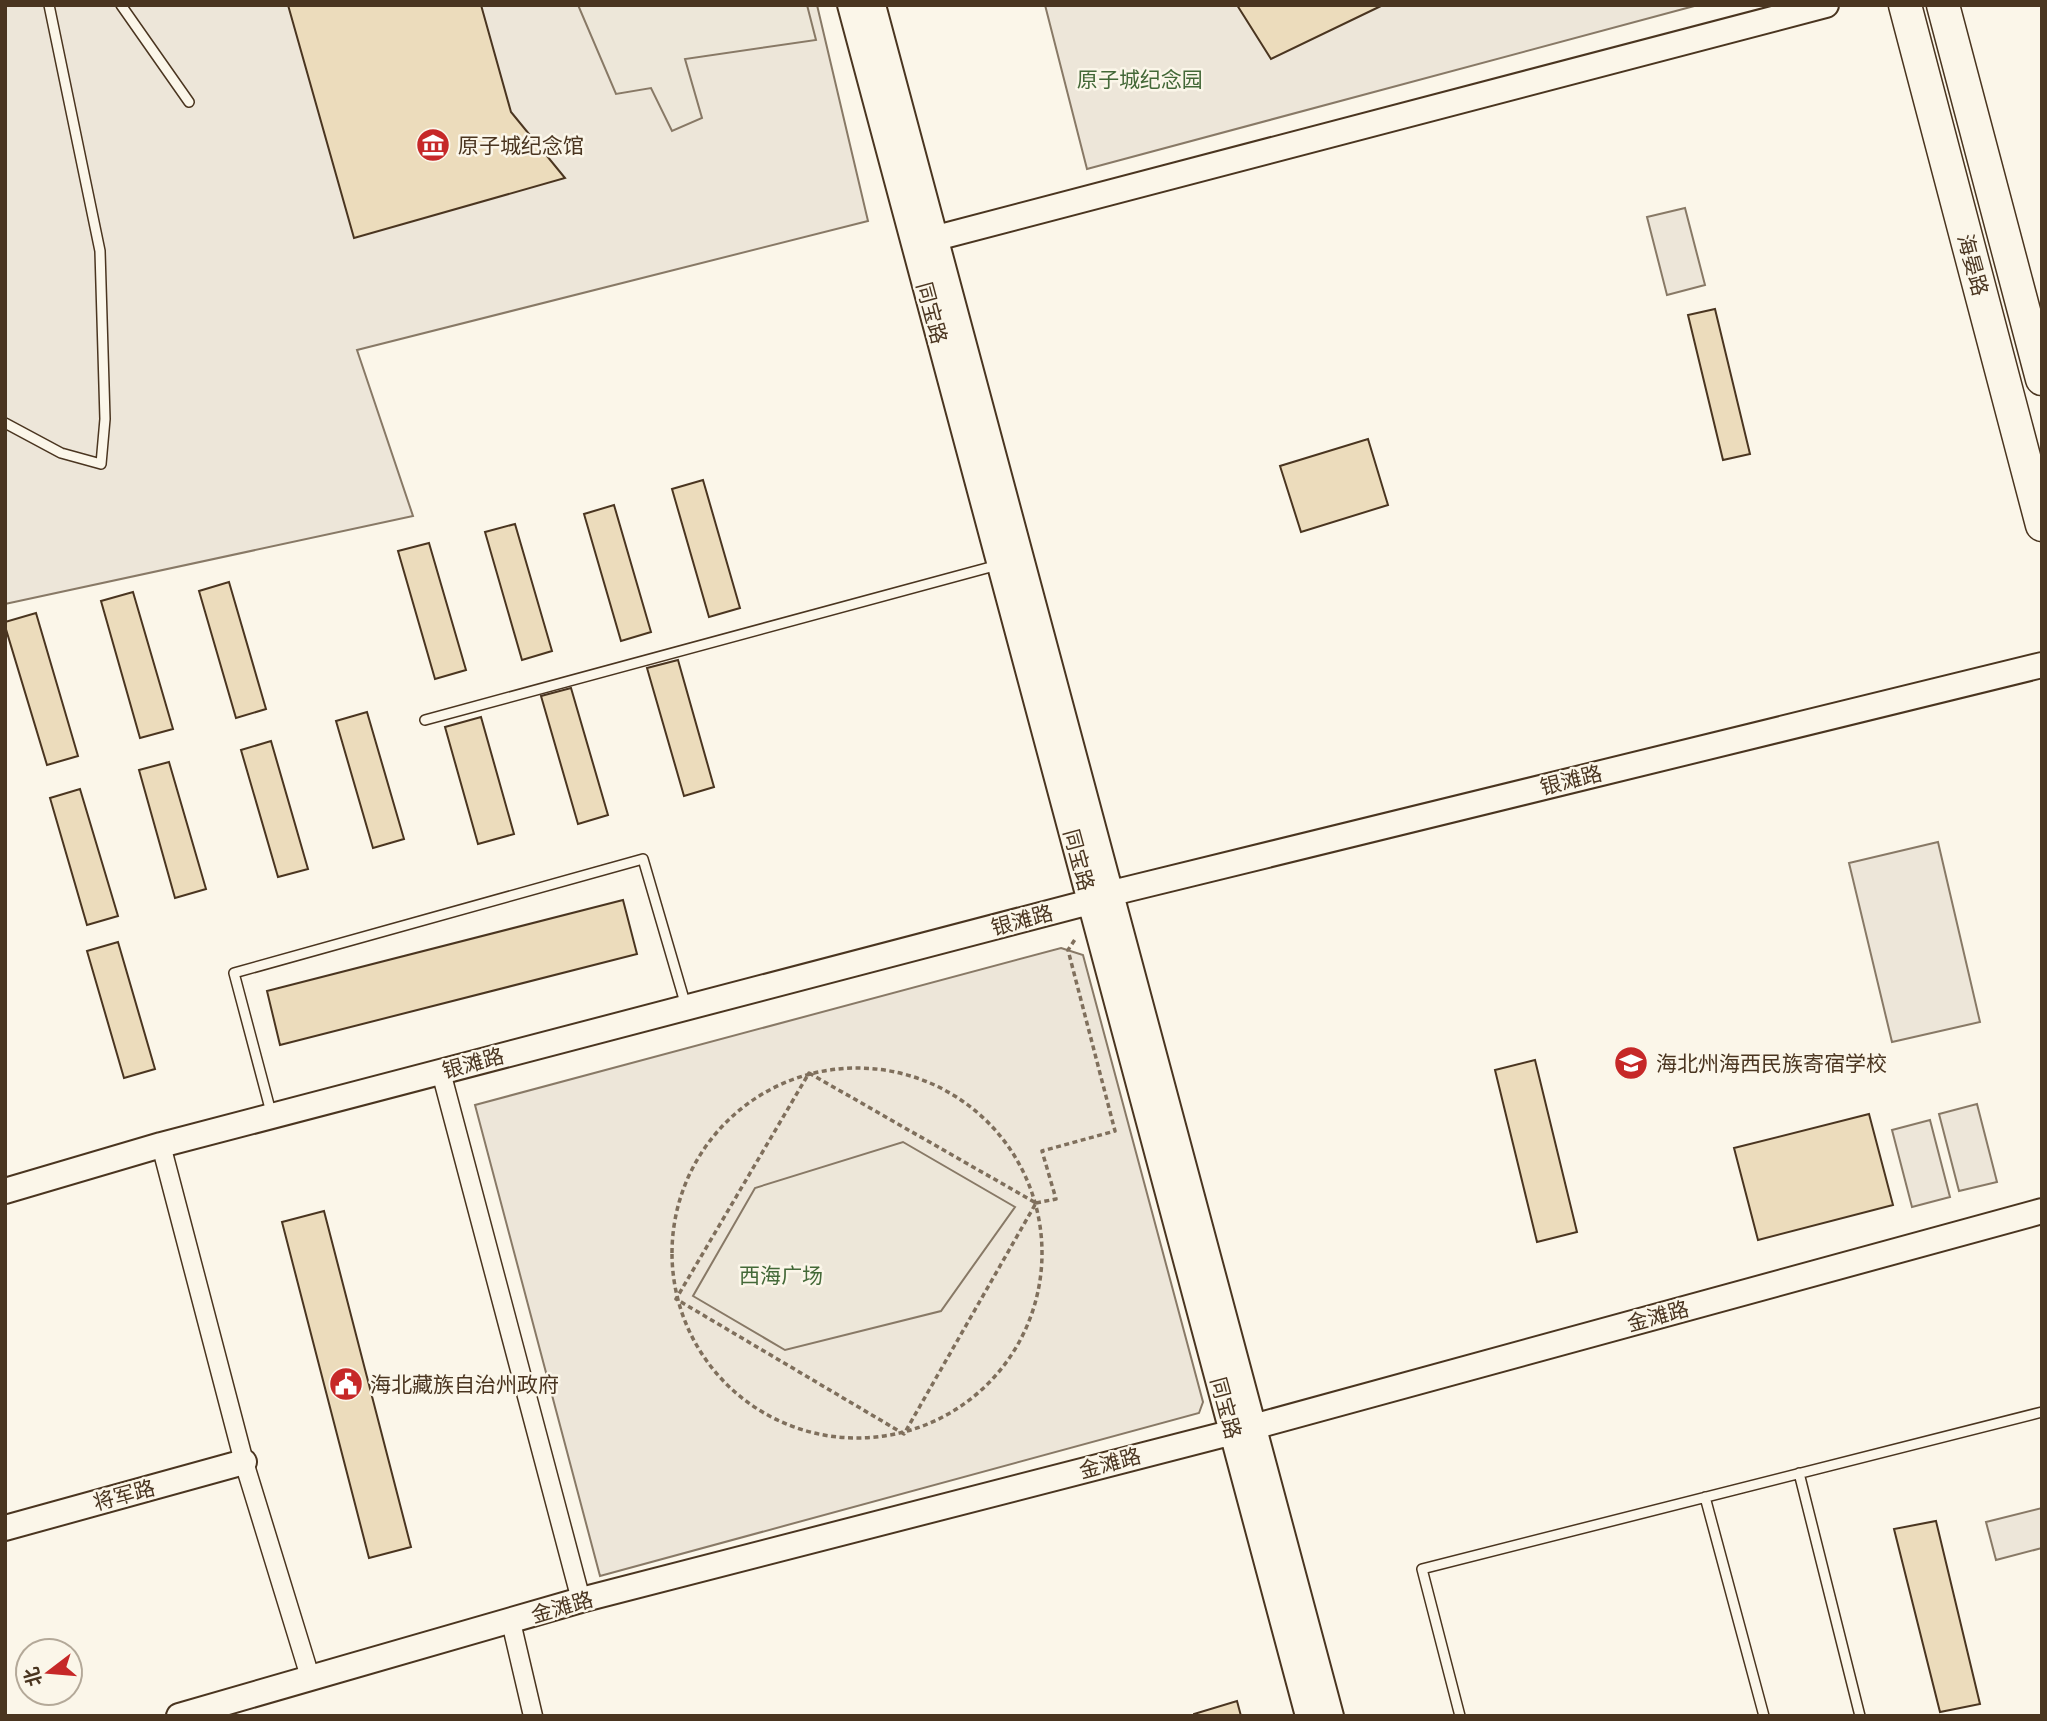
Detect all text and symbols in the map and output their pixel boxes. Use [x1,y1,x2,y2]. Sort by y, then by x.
park label: 原子城纪念园 [1077,67,1203,92]
museum icon: 原子城纪念馆 [414,126,452,164]
place label: 原子城纪念馆 [458,133,584,158]
street label: 海晏路 [1953,231,1993,299]
street label: 同宝路 [912,279,952,347]
street label: 银滩路 [1537,760,1605,800]
street label: 同宝路 [1059,826,1099,894]
street label: 银滩路 [988,900,1056,940]
street label: 银滩路 [439,1043,507,1083]
school or university icon: 海北州海西民族寄宿学校 [1612,1044,1650,1082]
place label: 海北州海西民族寄宿学校 [1656,1051,1887,1076]
park label: 西海广场 [739,1263,823,1288]
street label: 金滩路 [1624,1296,1692,1336]
public building icon: 海北藏族自治州政府 [327,1365,365,1403]
place label: 海北藏族自治州政府 [370,1372,559,1397]
street label: 同宝路 [1206,1374,1246,1442]
street label: 金滩路 [1076,1443,1144,1483]
street label: 将军路 [90,1475,158,1515]
street label: 金滩路 [528,1586,596,1628]
north arrow [14,1637,84,1707]
text: 北 [19,1664,47,1689]

